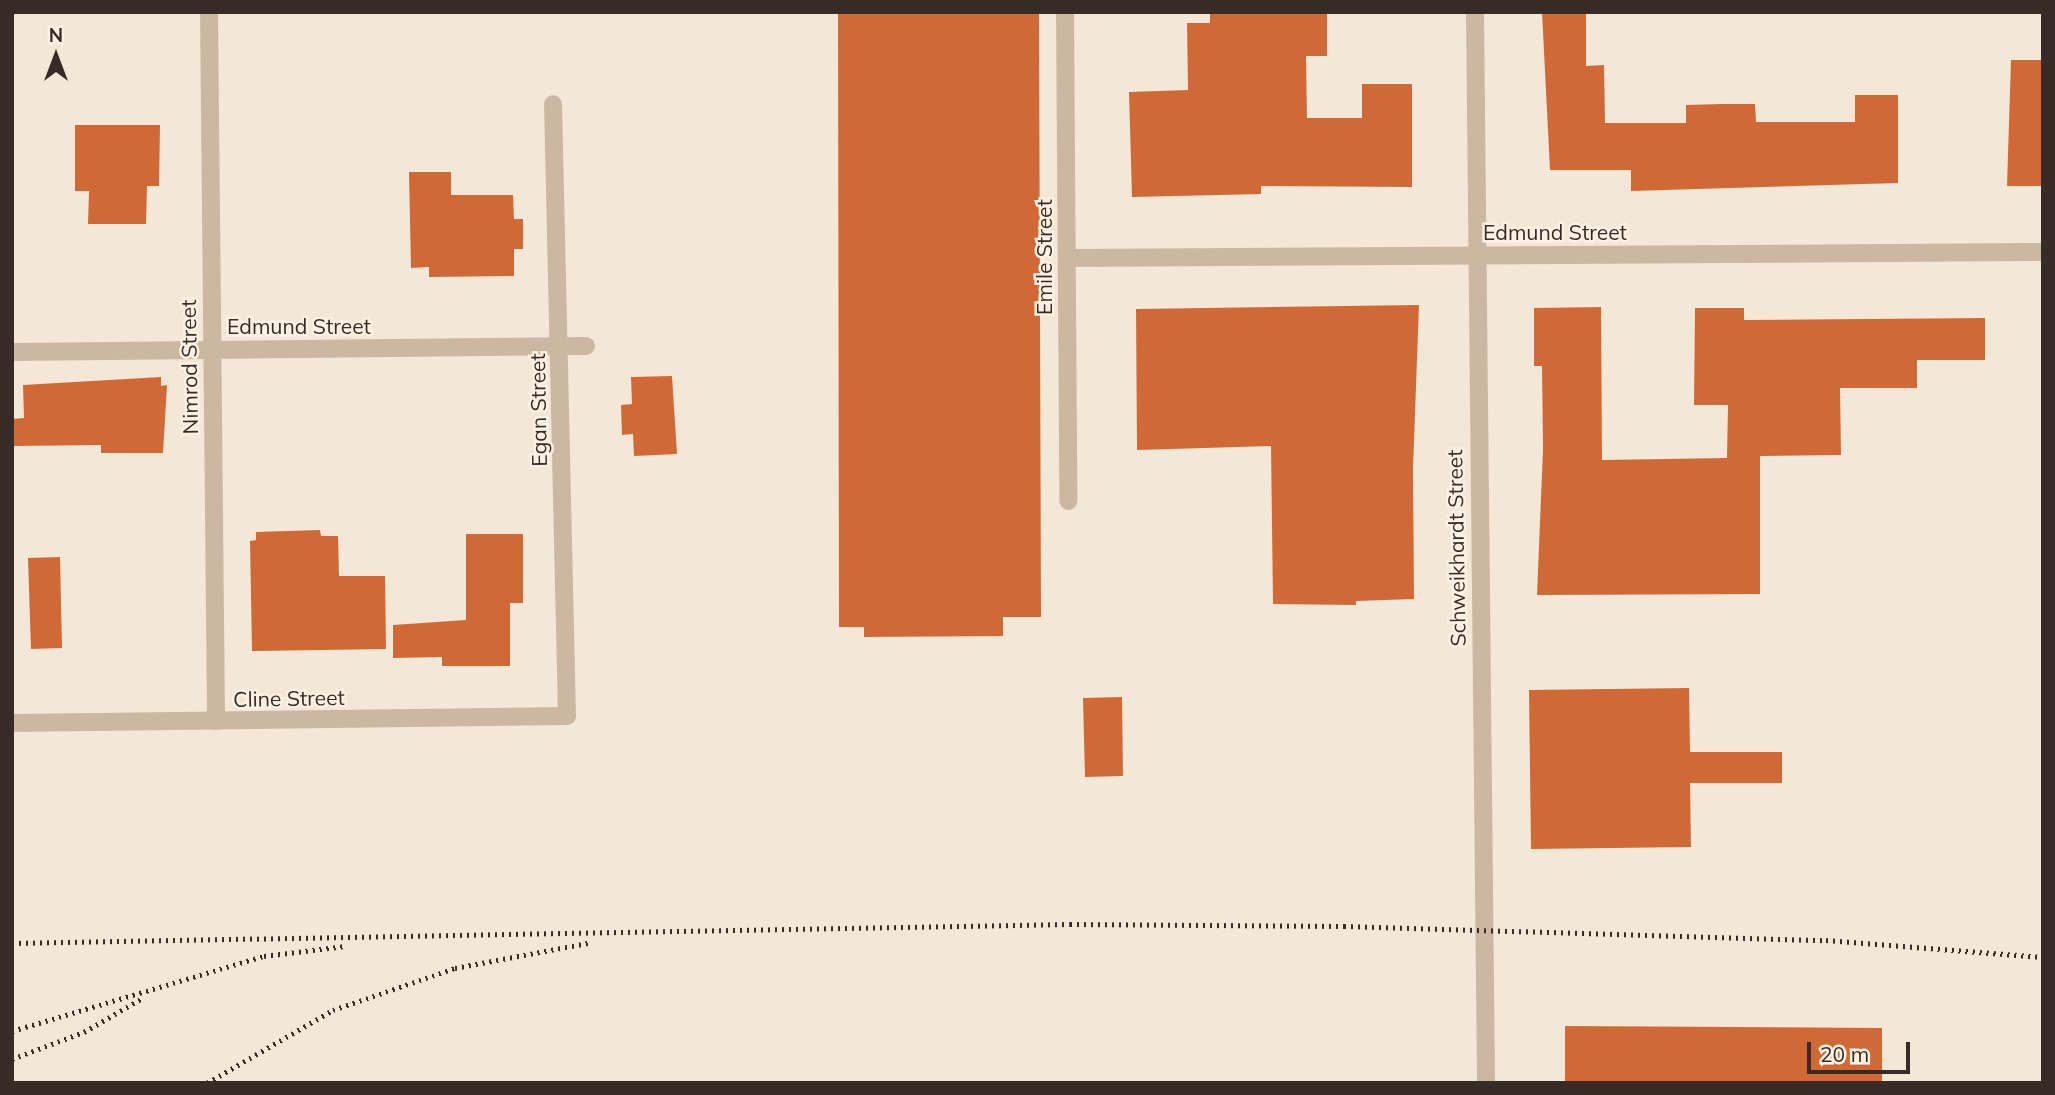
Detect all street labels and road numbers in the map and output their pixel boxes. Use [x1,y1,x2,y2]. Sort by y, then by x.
street label: Emile Street [1031,199,1057,315]
street label: Edmund Street [1483,219,1627,245]
street label: Nimrod Street [175,299,203,435]
street label: Edmund Street [227,313,371,339]
street label: Egan Street [524,353,552,467]
street label: Schweikhardt Street [1442,449,1470,647]
street label: Cline Street [233,684,345,712]

